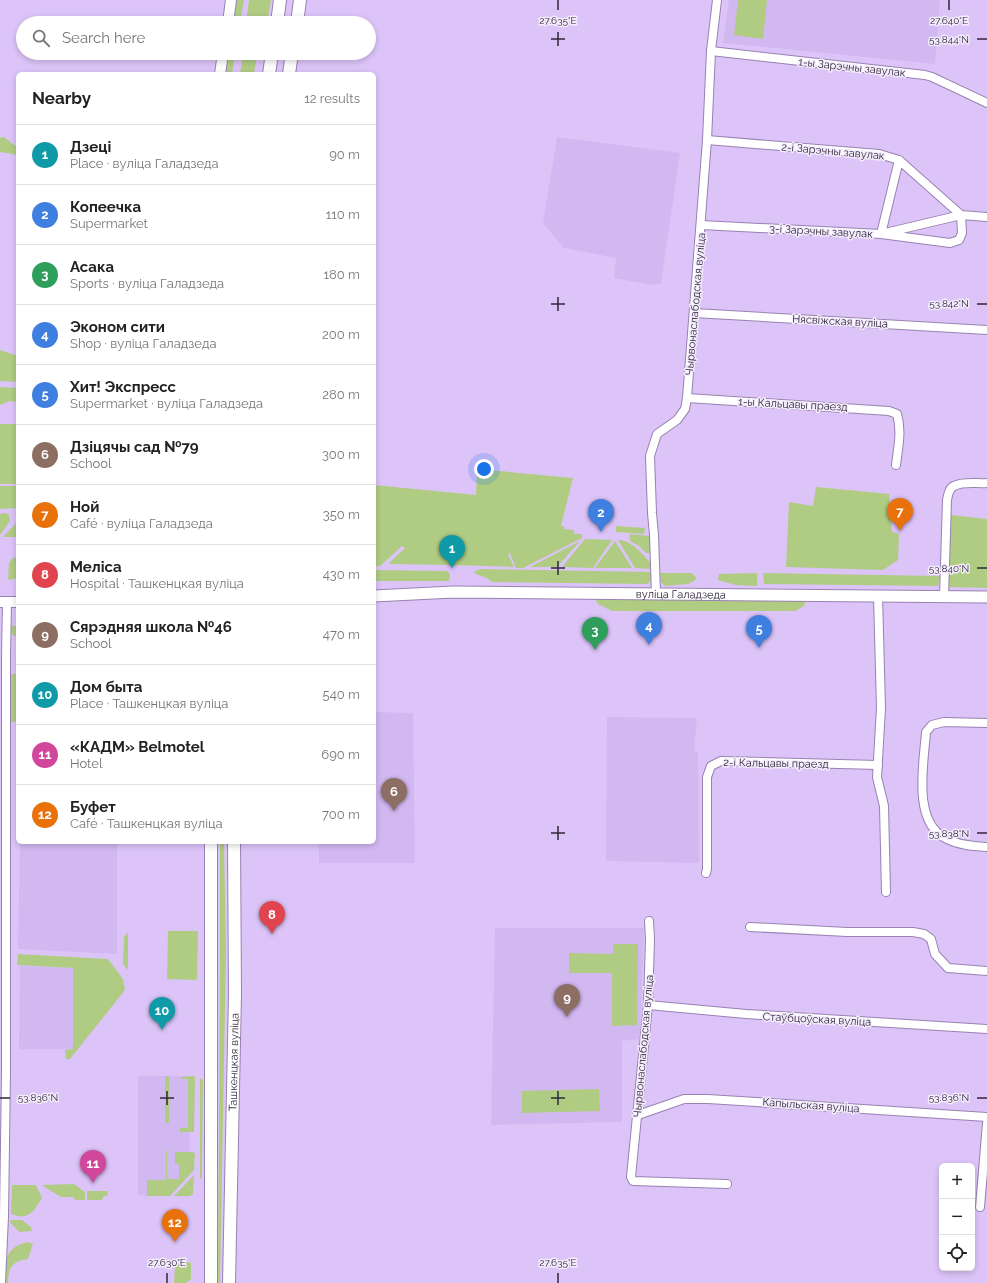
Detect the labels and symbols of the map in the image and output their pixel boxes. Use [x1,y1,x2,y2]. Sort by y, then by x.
text: 27.635°E [539,15,577,26]
text: 27.640°E [930,15,968,26]
text: 53.844°N [929,34,969,45]
street label: 1-ы Зарэчны завулак [798,55,906,80]
street label: 2-і Зарэчны завулак [781,141,885,163]
street label: 3-і Зарэчны завулак [769,222,873,241]
street label: Чырвонаслабодская вуліца [683,232,708,376]
text: 53.842°N [929,298,969,309]
street label: Нясвіжская вуліца [792,312,888,331]
street label: 1-ы Кальцавы праезд [738,395,849,414]
your location [474,459,494,479]
pin: 7 [887,498,913,531]
pin: 2 [588,499,614,532]
pin: 1 [439,535,465,568]
text: 53.840°N [929,563,969,574]
street label: вуліца Галадзеда [636,588,726,602]
pin: 4 [636,612,662,645]
pin: 5 [746,615,772,648]
pin: 3 [582,617,608,650]
street label: 2-і Кальцавы праезд [723,756,830,771]
pin: 6 [381,778,407,811]
text: 53.838°N [929,828,969,839]
pin: 8 [259,901,285,934]
street label: Чырвонаслабодская вуліца [631,974,656,1118]
pin: 9 [554,984,580,1017]
pin: 10 [149,997,175,1030]
street label: Стаўбцоўская вуліца [762,1010,872,1029]
street label: Ташкенцкая вуліца [227,1013,242,1111]
text: 53.836°N [18,1092,58,1103]
text: 53.836°N [929,1092,969,1103]
street label: Капыльская вуліца [762,1096,860,1115]
pin: 11 [80,1150,106,1183]
pin: 12 [162,1209,188,1242]
text: 27.630°E [148,1257,186,1268]
text: 27.635°E [539,1257,577,1268]

